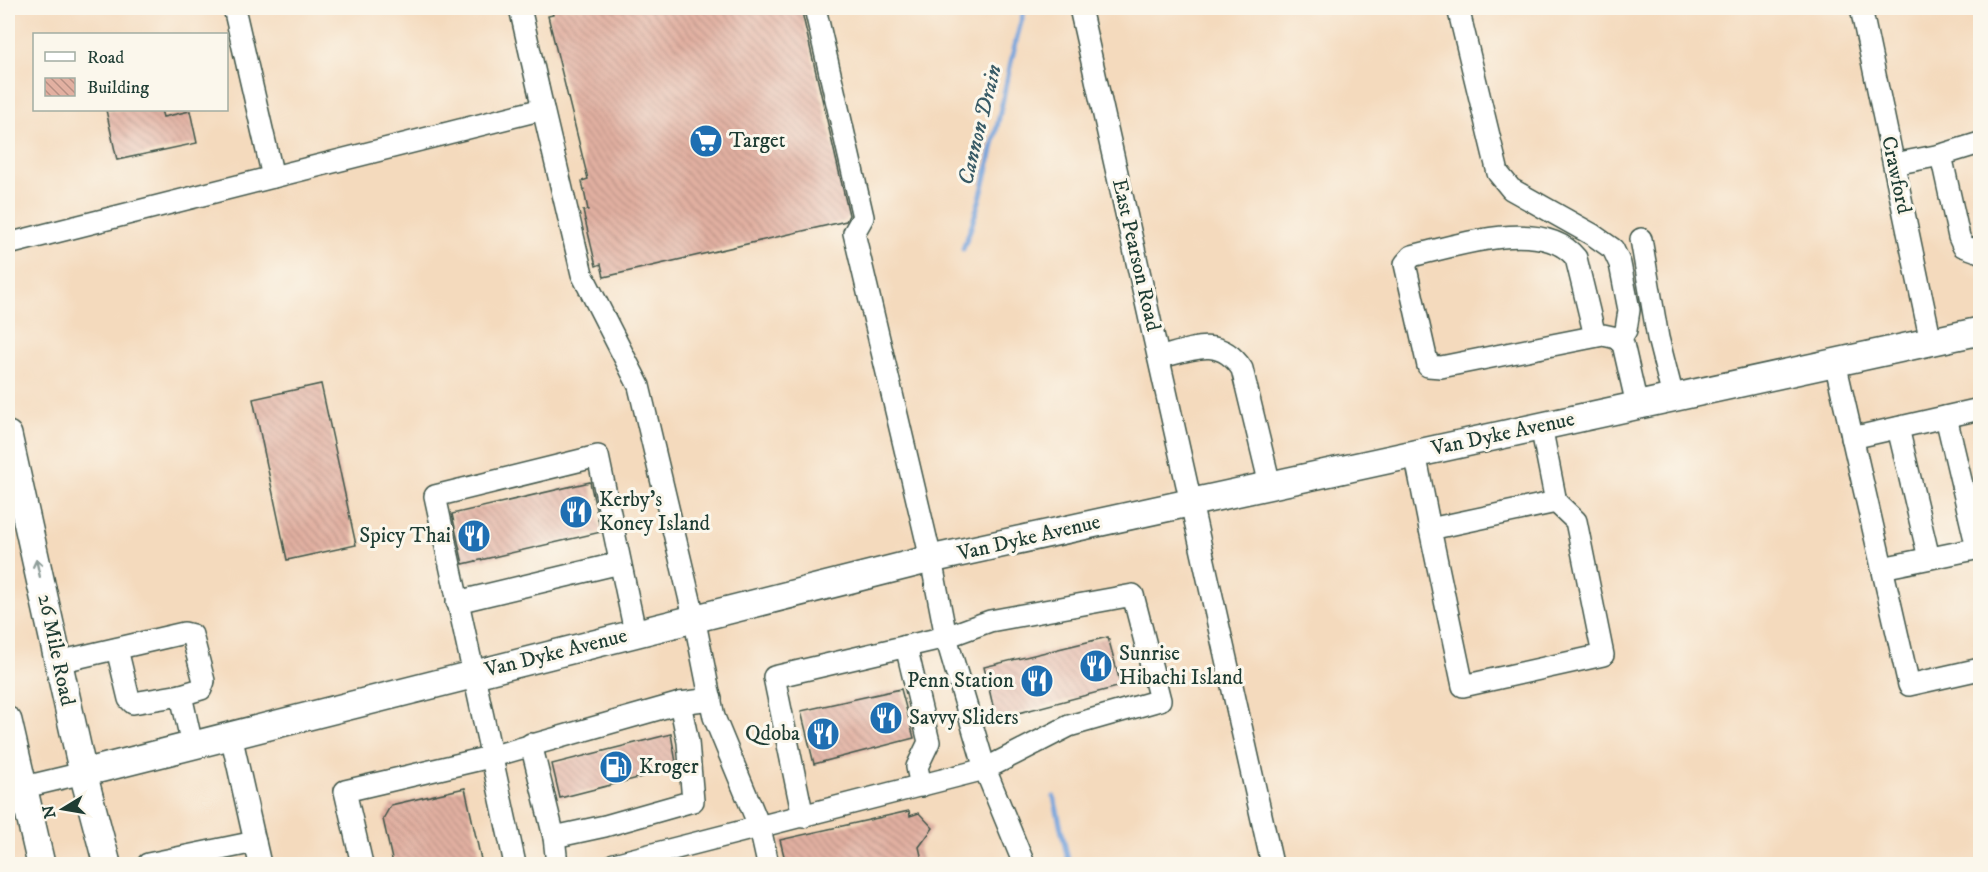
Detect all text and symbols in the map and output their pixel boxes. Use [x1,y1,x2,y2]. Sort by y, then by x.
legend [33,33,228,111]
text: Road [87,47,124,69]
water label: Cannon Drain [952,62,1008,188]
text: Building [87,77,149,99]
supermarket icon: Target [688,123,724,159]
place label: Target [729,128,786,154]
street label: Crawford [1875,134,1917,217]
street label: East Pearson Road [1106,176,1166,334]
street label: Van Dyke Avenue [1428,406,1577,462]
place label: Kerby's Koney Island [599,487,711,537]
restaurant icon: Kerby's Koney Island [558,494,594,530]
street label: Van Dyke Avenue [954,509,1103,567]
restaurant icon: Spicy Thai [456,518,492,554]
place label: Spicy Thai [359,523,451,549]
one-way arrow [31,558,43,577]
street label: 26 Mile Road [32,592,81,709]
street label: Van Dyke Avenue [481,623,630,683]
place label: Sunrise Hibachi Island [1119,641,1244,691]
restaurant icon: Sunrise Hibachi Island [1078,648,1114,684]
restaurant icon: Penn Station [1019,663,1055,699]
place label: Penn Station [907,668,1014,694]
restaurant icon: Savvy Sliders [868,700,904,736]
place label: Savvy Sliders [909,705,1019,731]
restaurant icon: Qdoba [805,716,841,752]
place label: Qdoba [745,721,800,747]
fuel station icon: Kroger [598,749,634,785]
place label: Kroger [639,754,699,780]
north arrow [33,779,93,839]
text: N [38,803,60,820]

